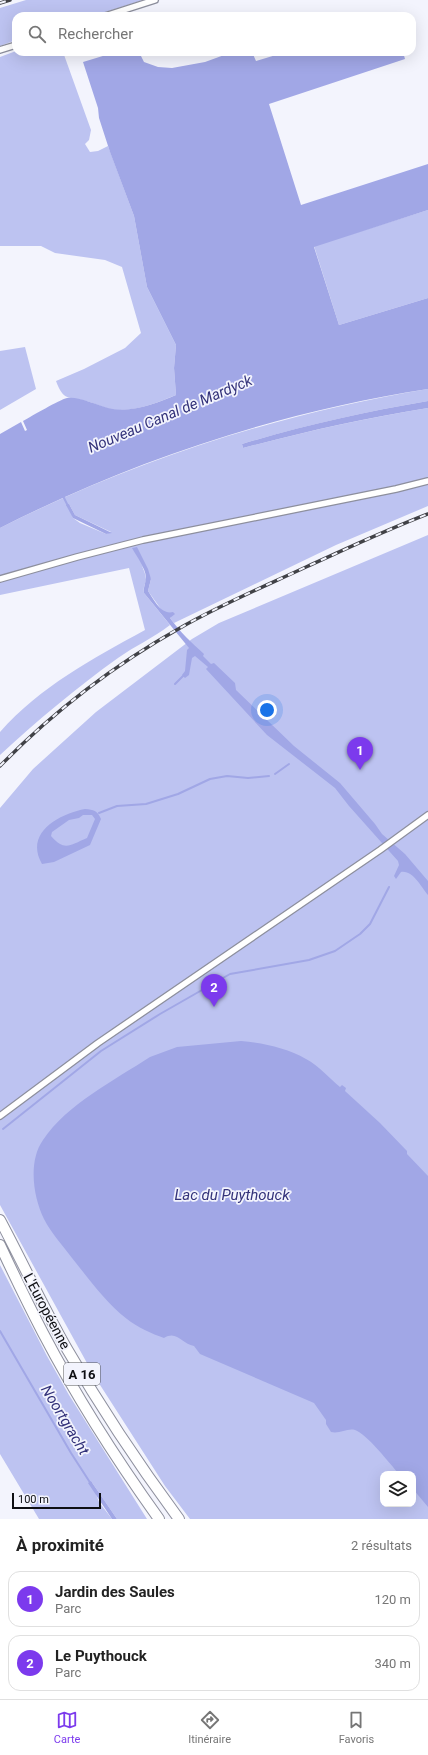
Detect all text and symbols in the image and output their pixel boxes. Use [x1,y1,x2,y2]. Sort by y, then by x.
search box [12,12,416,56]
icon: search [26,23,48,45]
text: Rechercher [58,25,133,43]
water label: Nouveau Canal de Mardyck [85,371,255,457]
your location [257,700,277,720]
pin: 1 [347,737,373,770]
pin: 2 [201,974,227,1007]
water label: Lac du Puythouck [174,1186,290,1204]
street label: L'Européenne [20,1270,74,1352]
road number: A 16 [64,1363,100,1385]
water label: Noortgracht [37,1382,93,1458]
map controls [380,1471,416,1507]
button: layers [380,1471,416,1507]
scale bar [12,1491,101,1510]
text: 100 m [18,1493,49,1506]
text: À proximité [16,1535,104,1555]
text: 2 résultats [351,1538,412,1553]
text: Jardin des Saules [55,1583,175,1601]
text: 1 [26,1592,34,1607]
text: 120 m [374,1592,411,1607]
text: Parc [55,1601,81,1616]
text: Le Puythouck [55,1647,147,1665]
text: 2 [26,1656,34,1671]
text: 340 m [374,1656,411,1671]
text: Parc [55,1665,81,1680]
tab: Carte [54,1709,80,1746]
tab: Itinéraire [188,1709,231,1746]
tab: Favoris [339,1709,374,1746]

